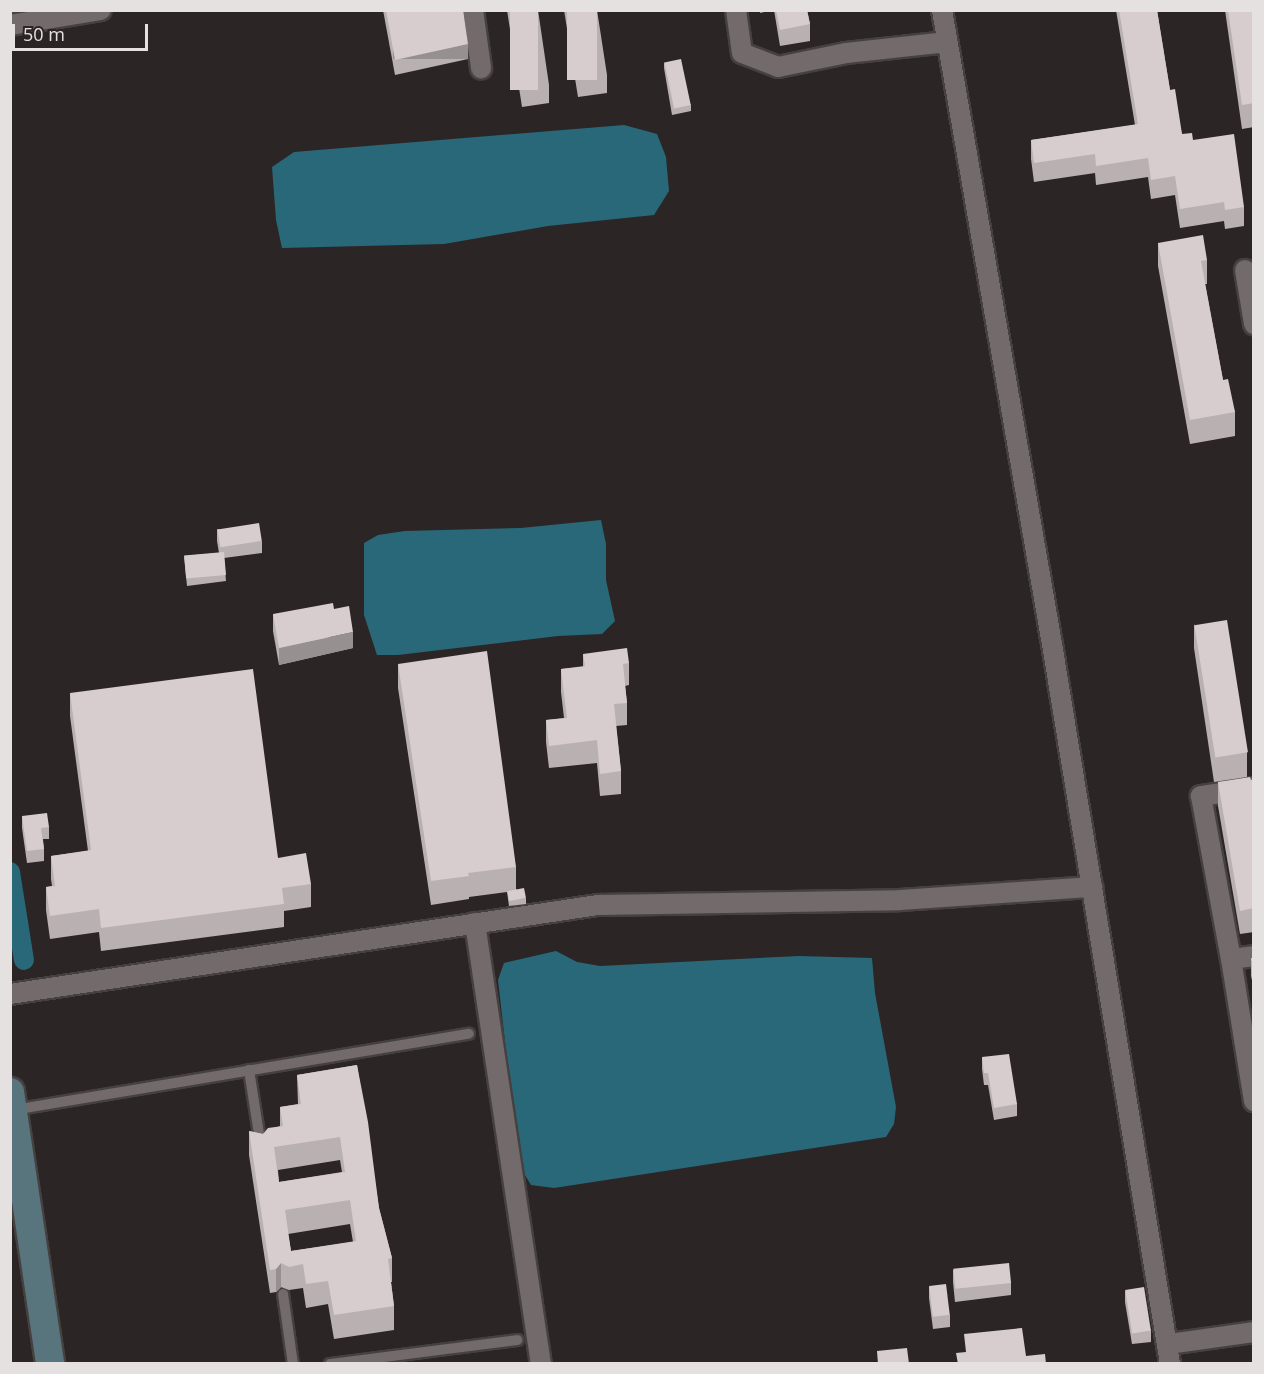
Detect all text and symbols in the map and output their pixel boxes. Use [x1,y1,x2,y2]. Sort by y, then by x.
scale bar [15,12,152,50]
text: 50 m [23,22,65,46]

